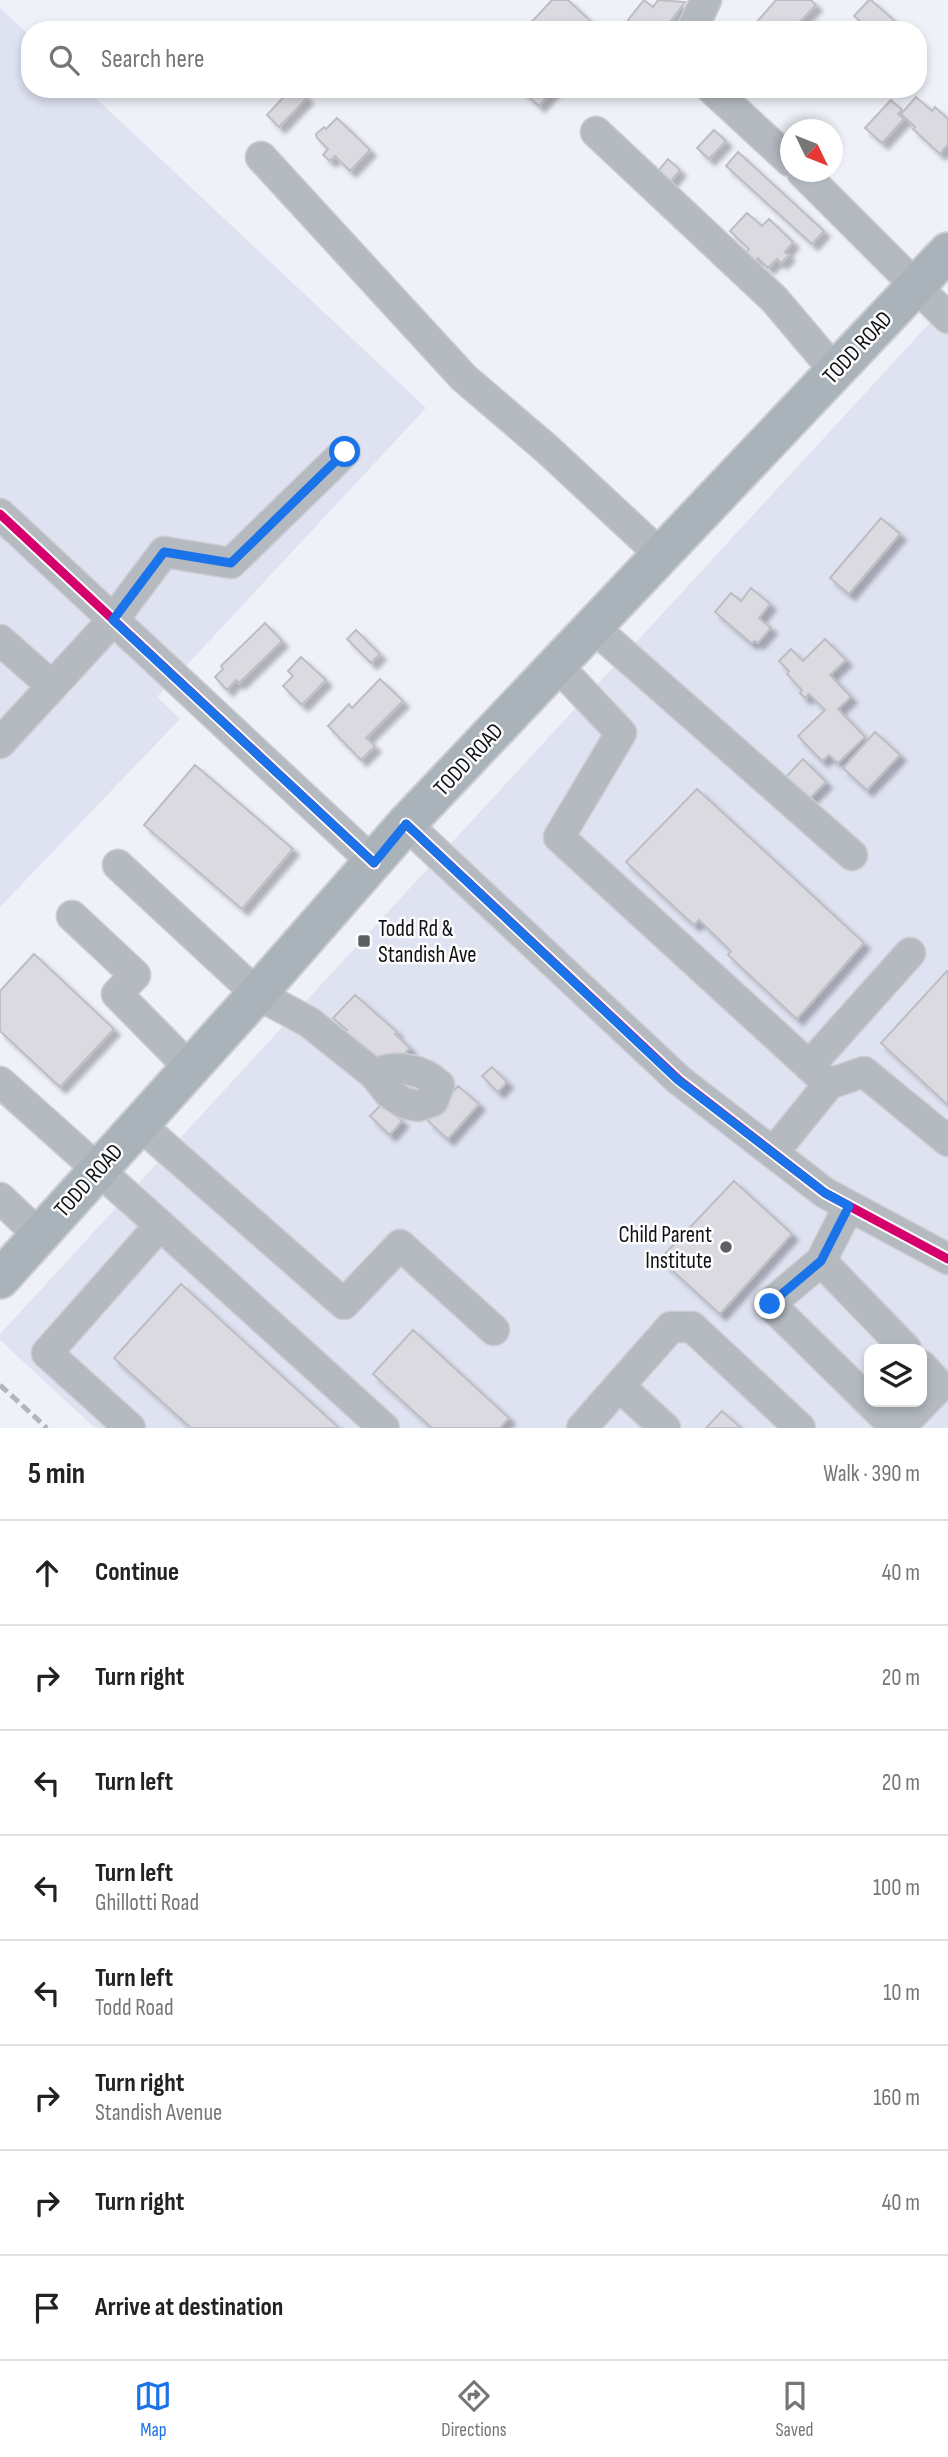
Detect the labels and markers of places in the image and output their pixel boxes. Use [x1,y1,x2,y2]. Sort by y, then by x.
place label: Todd Rd & Standish Ave [378,915,477,969]
marker: Todd Rd & Standish Ave [356,933,372,949]
place label: Child Parent Institute [618,1221,712,1275]
marker: Child Parent Institute [718,1239,734,1255]

